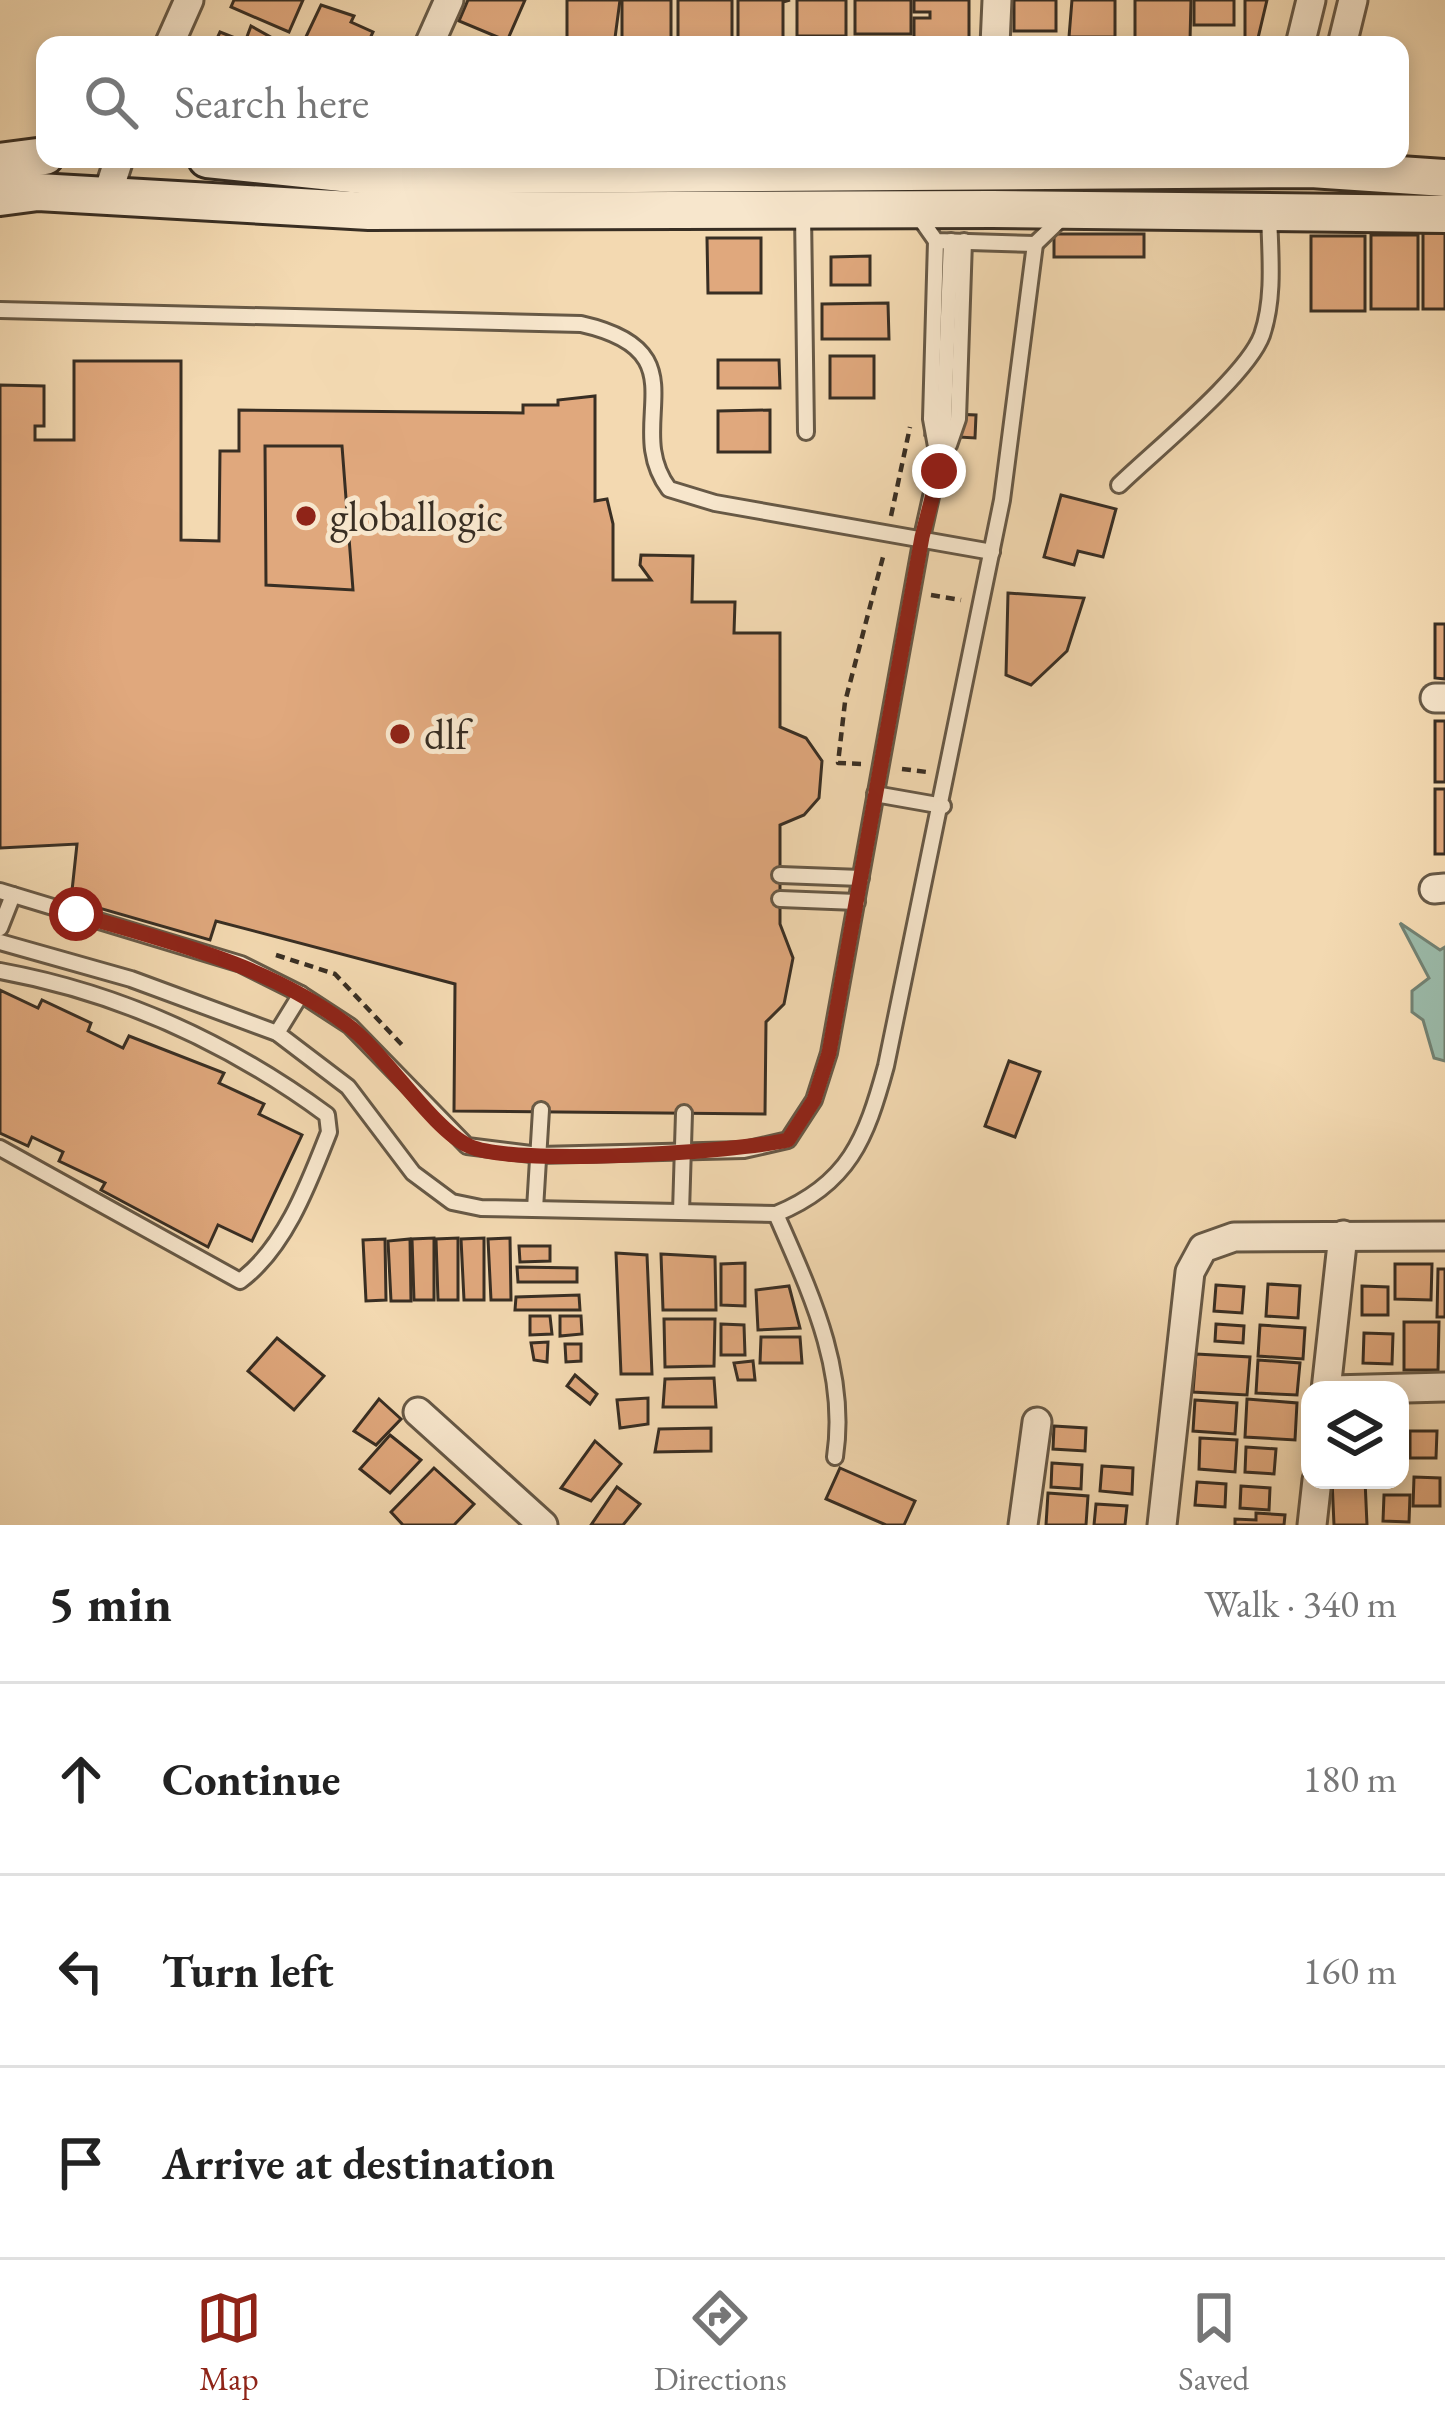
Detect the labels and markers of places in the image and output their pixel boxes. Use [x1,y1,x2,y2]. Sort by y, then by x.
place label: globallogic [330,489,503,544]
marker: globallogic [293,503,319,529]
place label: dlf [424,707,473,762]
marker: dlf [387,721,413,747]

